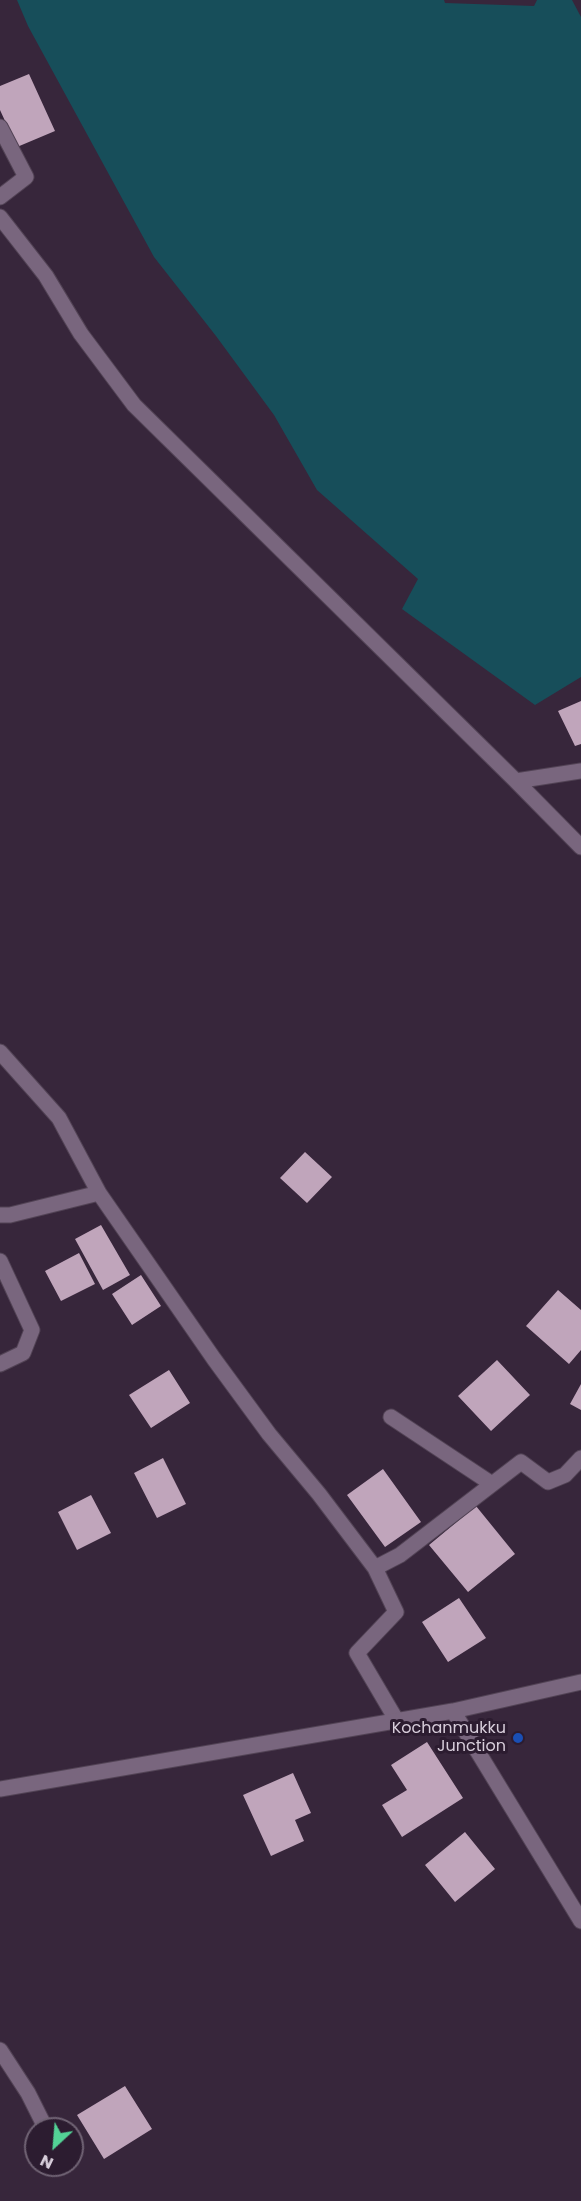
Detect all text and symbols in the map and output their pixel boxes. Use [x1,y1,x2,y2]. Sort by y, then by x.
place label: Kochanmukku Junction [392,1719,506,1757]
marker: Kochanmukku Junction [511,1731,525,1745]
north arrow [24,2117,84,2177]
text: N [36,2149,57,2175]

